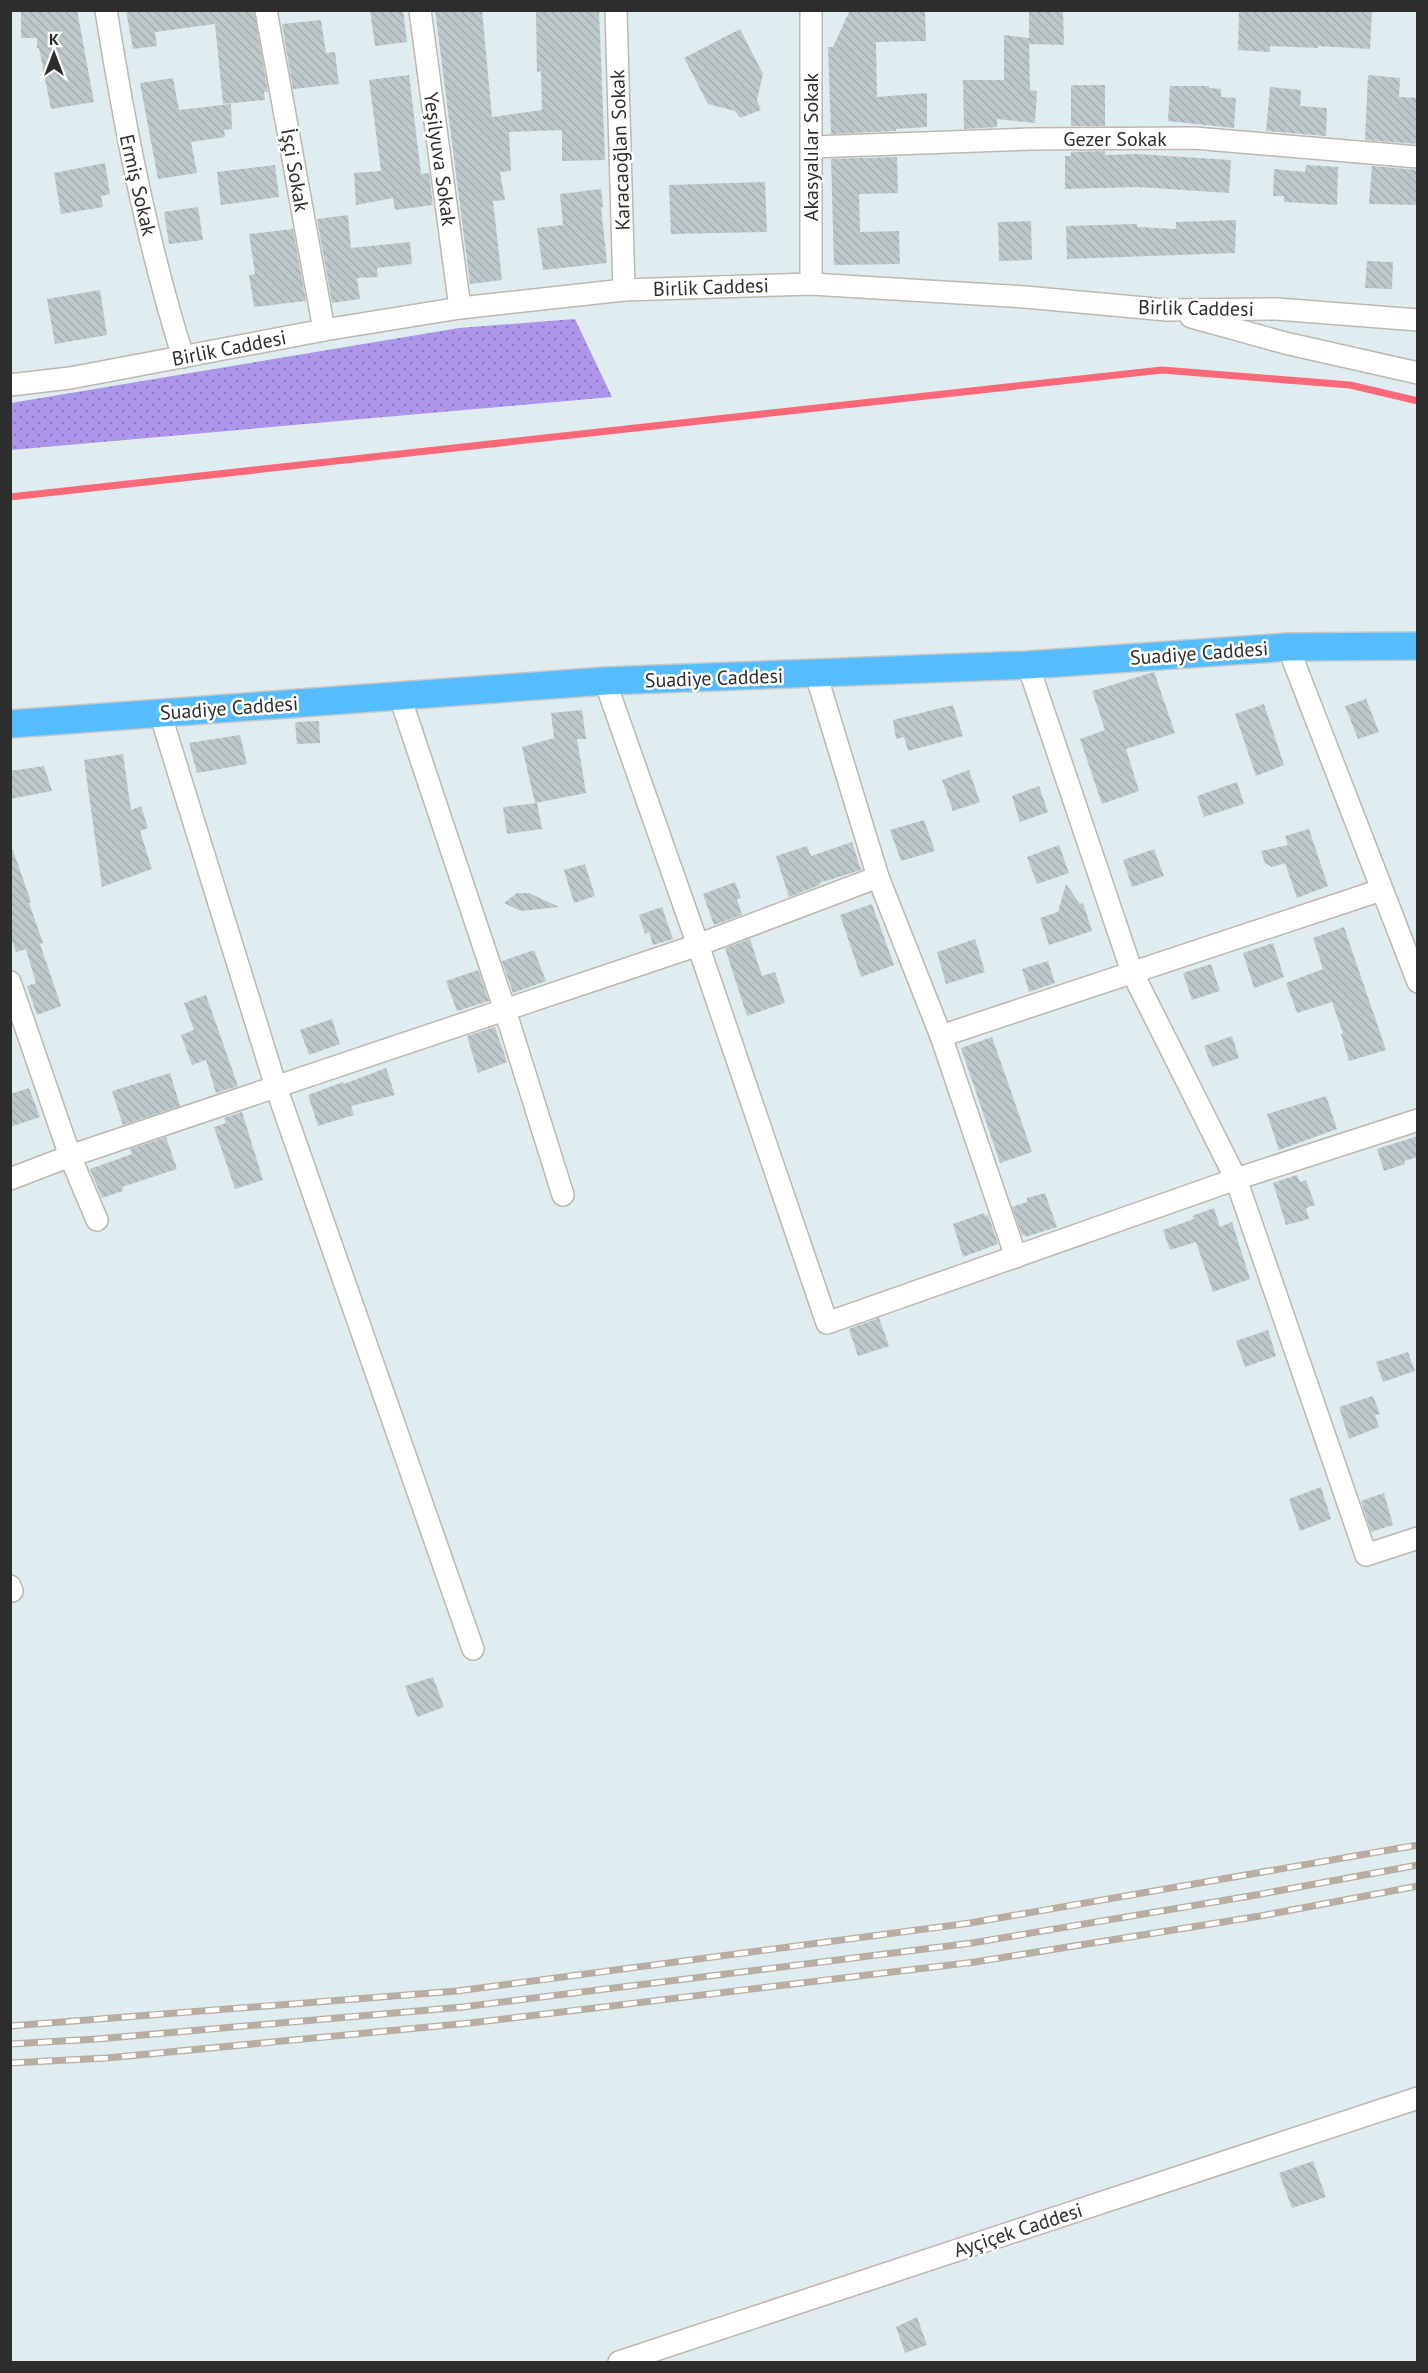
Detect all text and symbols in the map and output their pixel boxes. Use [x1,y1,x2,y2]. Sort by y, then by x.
north arrow [24,24,84,84]
text: K [49,29,59,49]
street label: Karacaoğlan Sokak [604,69,636,231]
street label: Akasyalılar Sokak [798,72,824,221]
street label: Yeşilyuva Sokak [418,91,462,228]
street label: İşçi Sokak [275,126,315,214]
street label: Gezer Sokak [1063,126,1167,152]
street label: Ermiş Sokak [114,132,162,239]
street label: Birlik Caddesi [653,272,769,302]
street label: Birlik Caddesi [1138,294,1254,322]
street label: Birlik Caddesi [170,324,288,372]
street label: Suadiye Caddesi [1129,635,1269,671]
street label: Suadiye Caddesi [644,663,784,693]
street label: Suadiye Caddesi [159,690,299,726]
street label: Ayçiçek Caddesi [950,2197,1086,2263]

